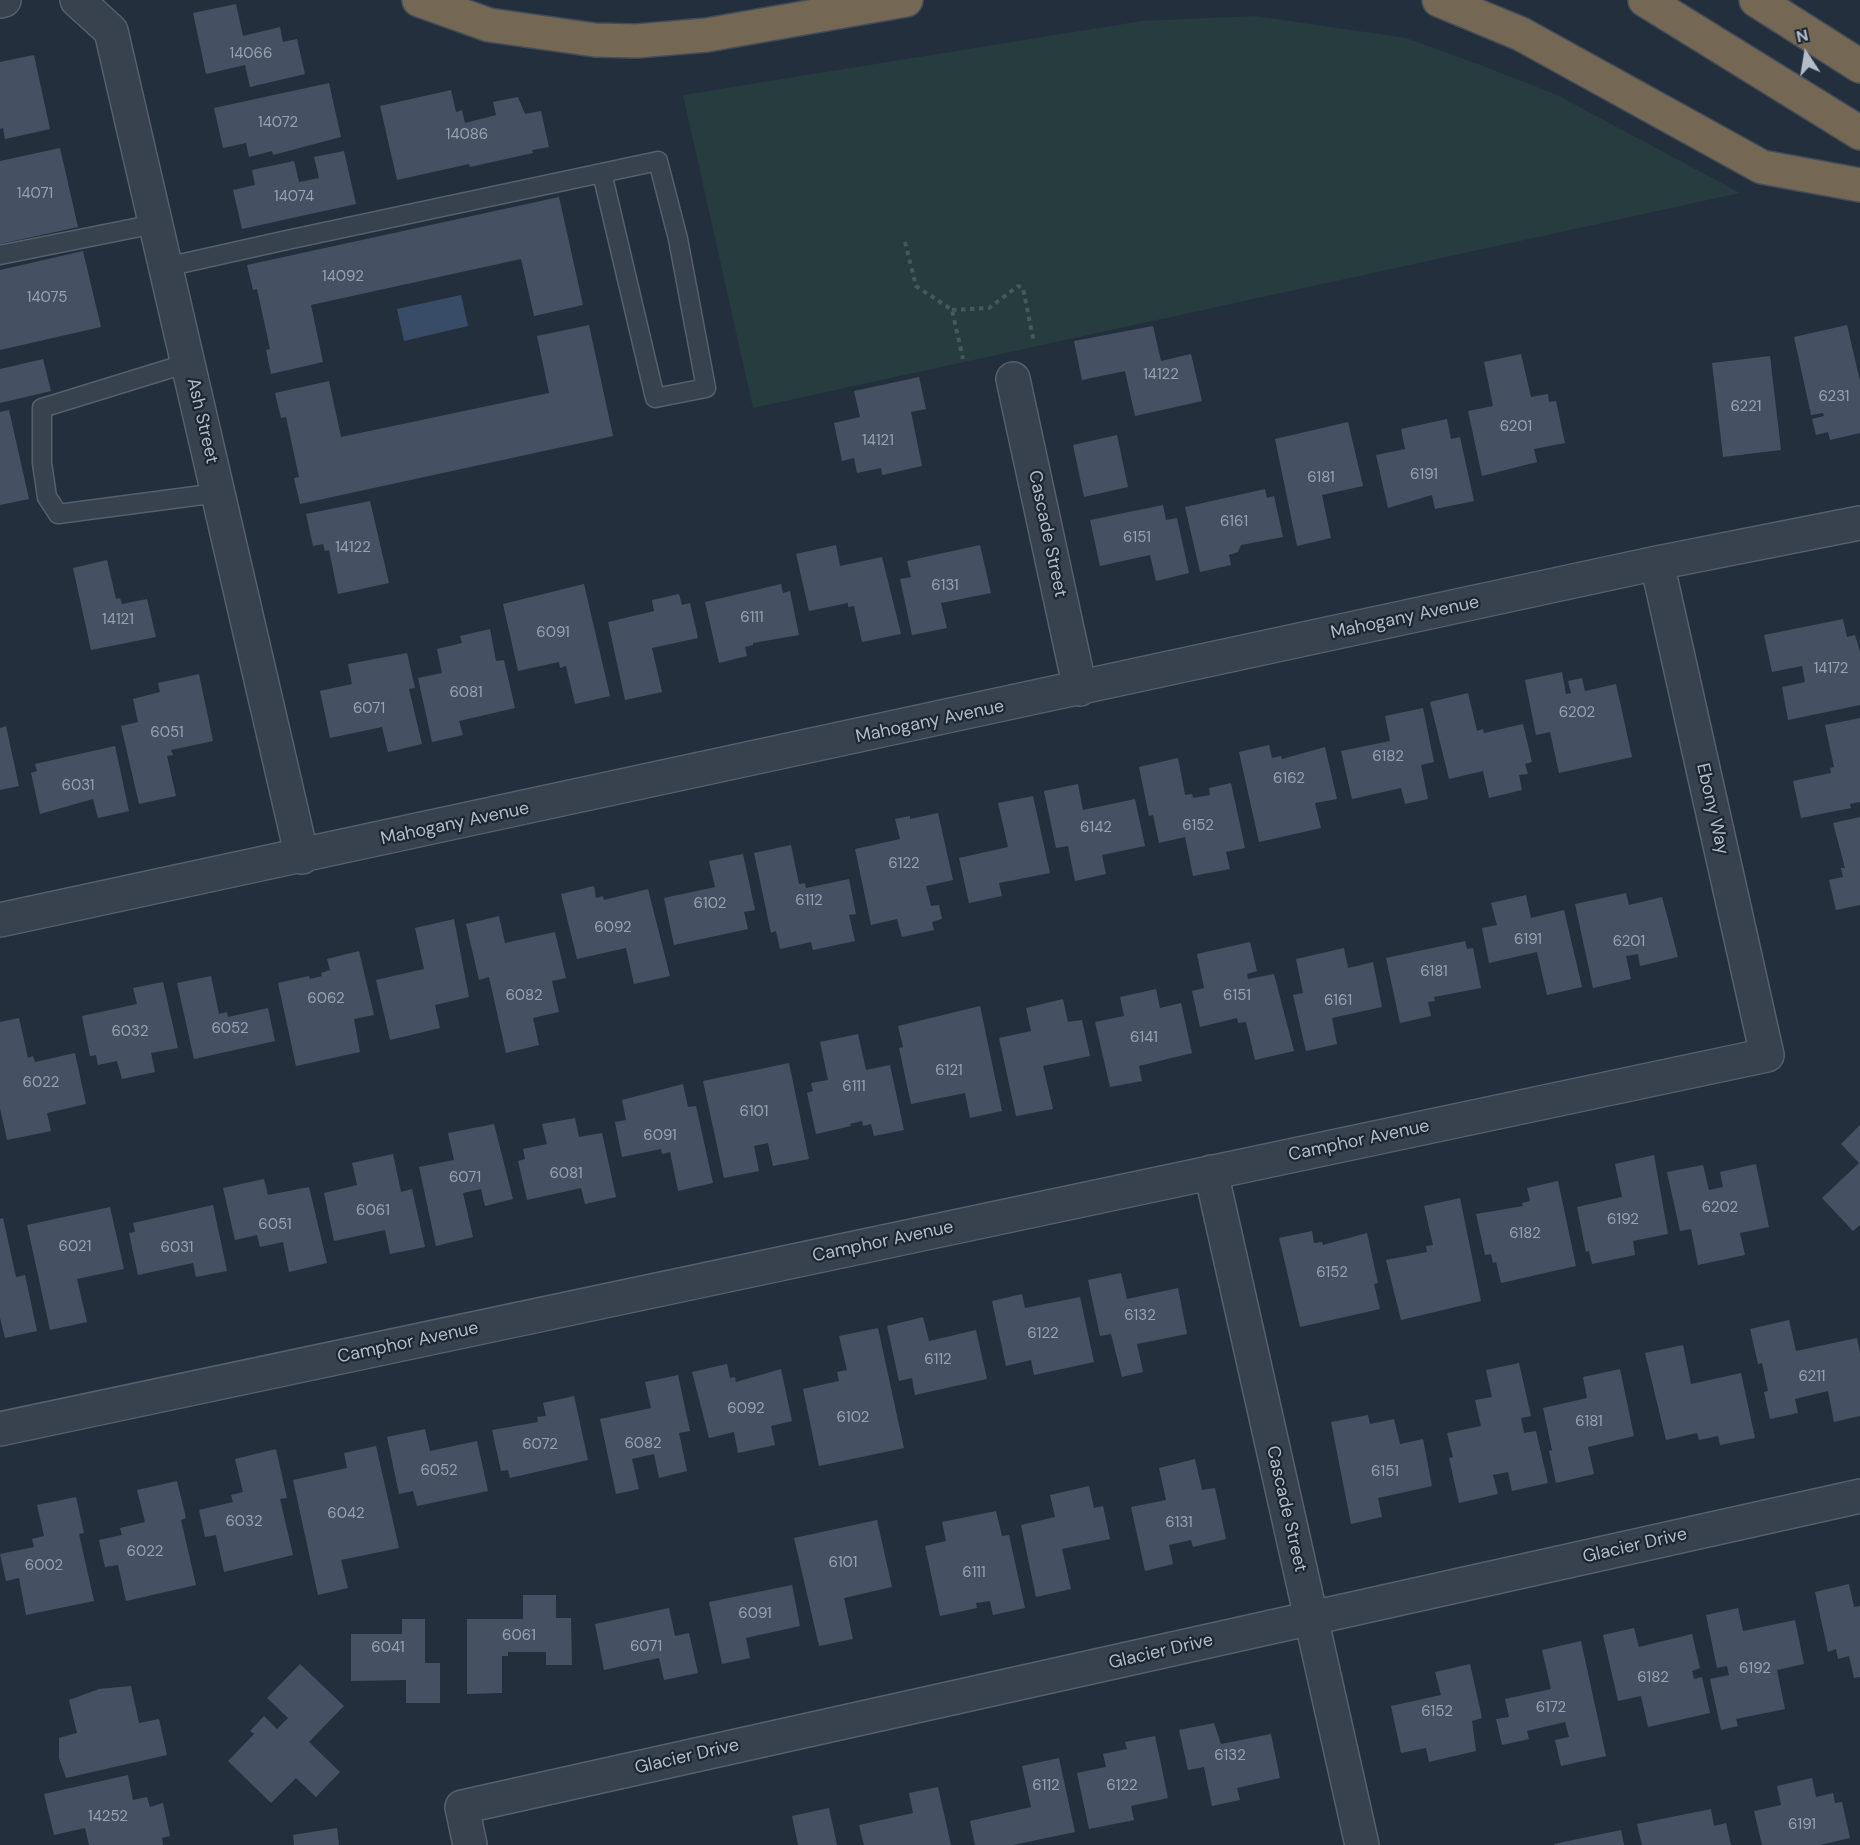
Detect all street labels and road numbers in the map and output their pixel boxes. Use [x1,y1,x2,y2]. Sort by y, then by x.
street label: Ash Street [182,376,222,466]
street label: Cascade Street [1023,469,1071,599]
street label: Mahogany Avenue [1329,592,1481,644]
street label: Mahogany Avenue [854,696,1006,748]
street label: Ebony Way [1691,761,1733,857]
street label: Mahogany Avenue [379,798,531,850]
street label: Camphor Avenue [1287,1116,1431,1166]
street label: Camphor Avenue [811,1217,955,1267]
street label: Camphor Avenue [336,1318,480,1368]
street label: Cascade Street [1261,1444,1311,1574]
street label: Glacier Drive [1581,1524,1689,1568]
street label: Glacier Drive [1107,1630,1215,1674]
street label: Glacier Drive [633,1735,741,1779]

